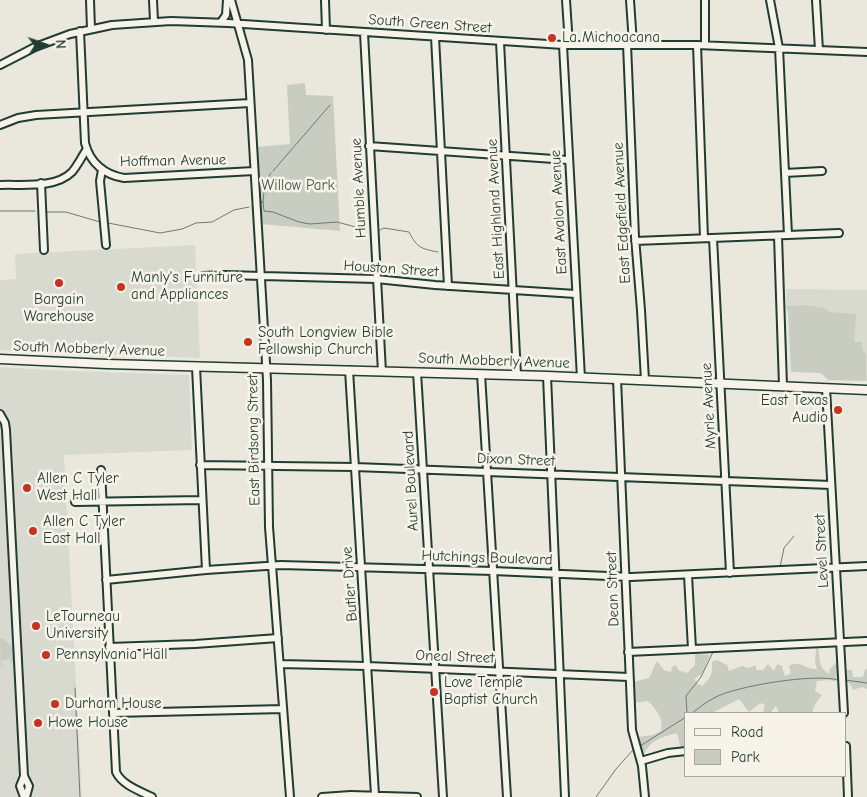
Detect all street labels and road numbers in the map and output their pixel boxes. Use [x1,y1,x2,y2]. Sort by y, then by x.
street label: South Green Street [368,11,492,37]
street label: Humble Avenue [347,137,371,239]
street label: East Highland Avenue [483,138,509,280]
street label: East Edgefield Avenue [609,142,635,284]
street label: East Avalon Avenue [547,149,571,275]
street label: Hoffman Avenue [120,151,226,171]
street label: Houston Street [343,257,439,281]
street label: South Mobberly Avenue [13,337,165,361]
street label: South Mobberly Avenue [418,349,570,373]
street label: Myrle Avenue [698,362,720,450]
street label: East Birdsong Street [244,374,264,506]
street label: Aurel Boulevard [399,430,423,532]
street label: Dixon Street [476,450,556,470]
street label: Level Street [811,514,833,588]
street label: Butler Drive [338,546,362,622]
street label: Hutchings Boulevard [421,547,553,569]
street label: Dean Street [603,551,623,627]
street label: Oneal Street [415,647,495,667]

